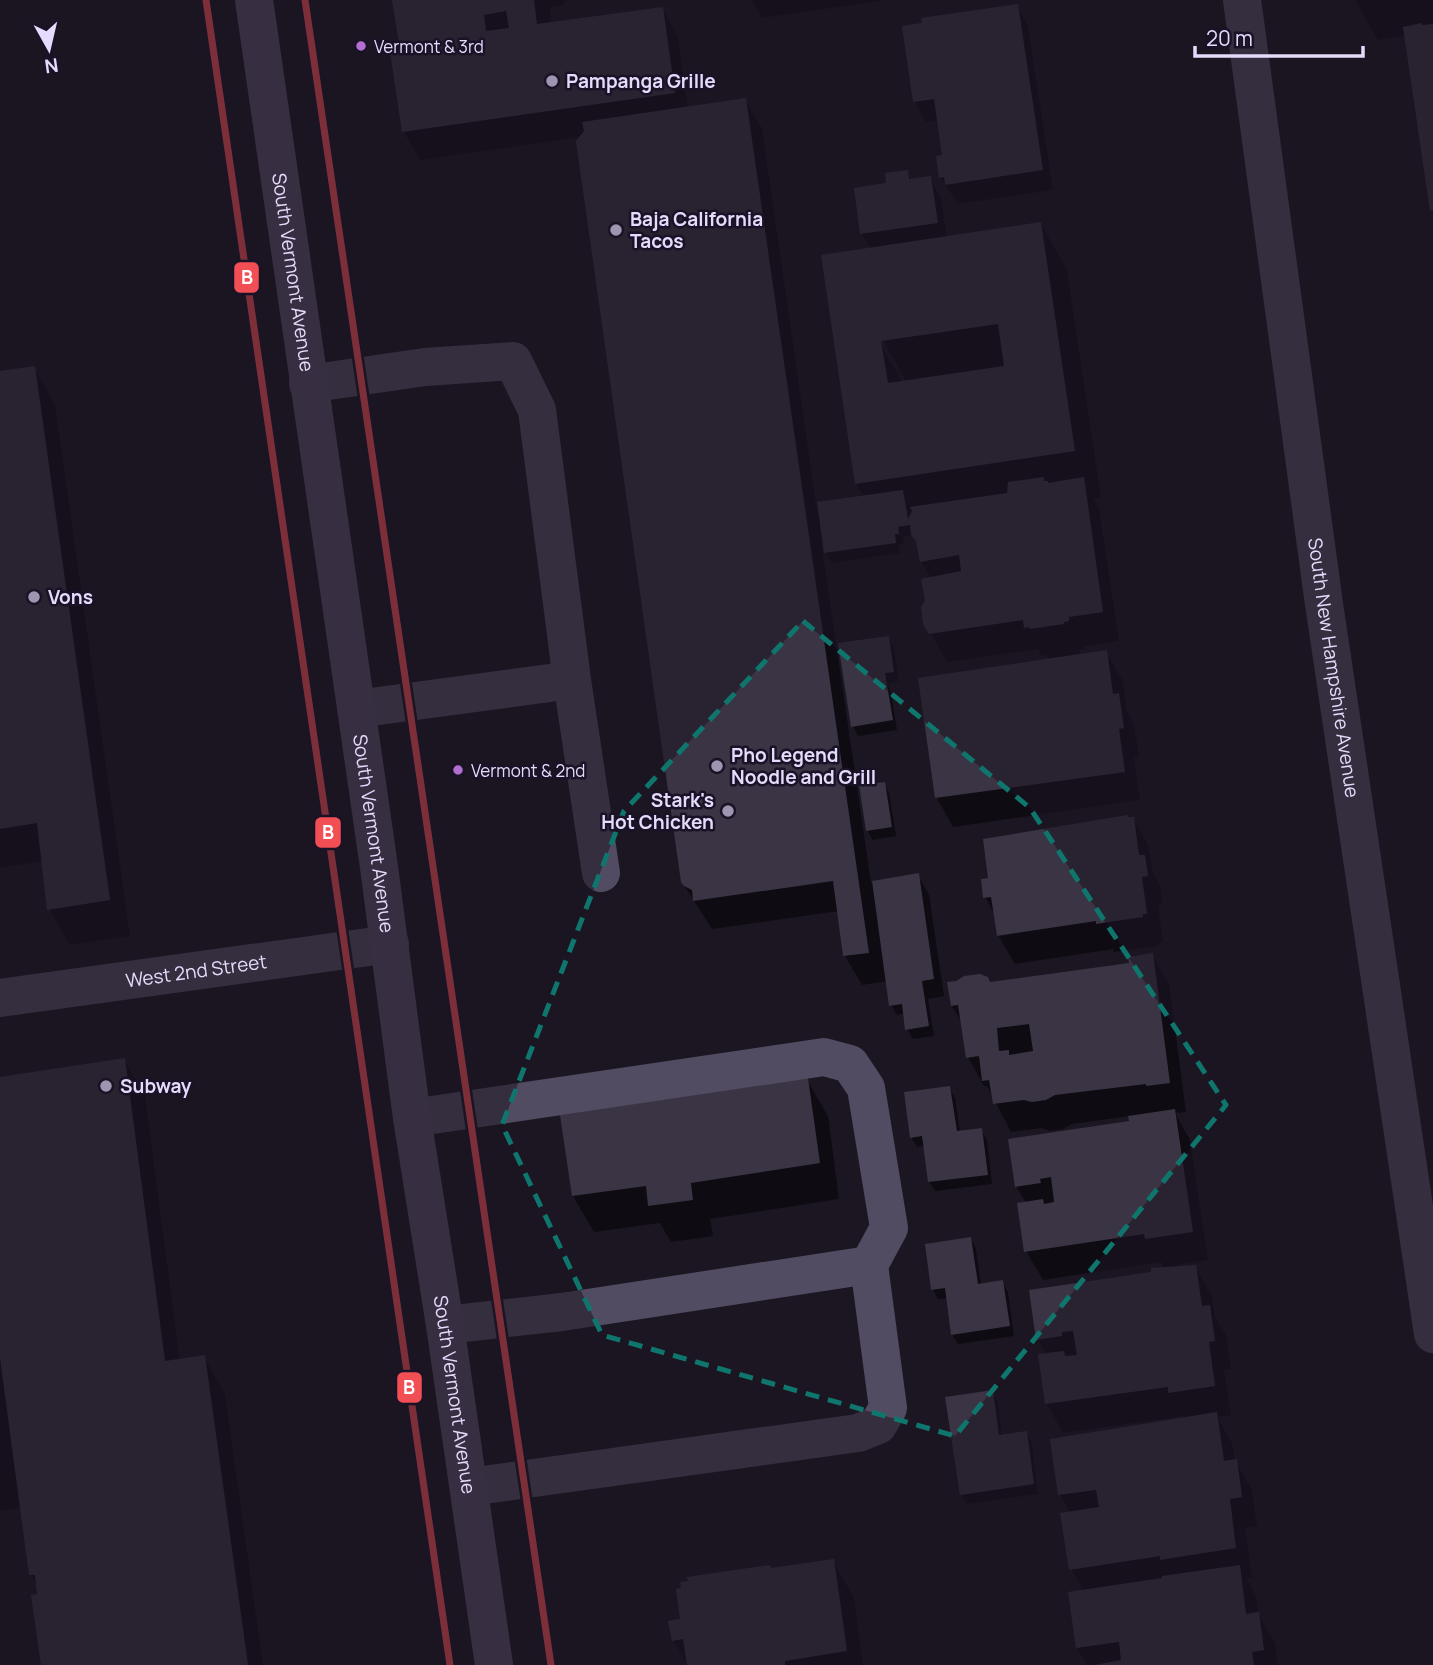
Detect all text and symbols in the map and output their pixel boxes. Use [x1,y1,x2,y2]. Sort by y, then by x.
north arrow [14,14,84,84]
scale bar [1195,14,1363,58]
text: 20 m [1206,24,1253,52]
place label: Vermont & 3rd [374,35,484,58]
marker: Vermont & 3rd [354,39,368,53]
text: N [43,52,60,80]
place label: Pampanga Grille [566,68,716,94]
marker: Pampanga Grille [544,73,560,89]
street label: South Vermont Avenue [266,171,320,373]
place label: Baja California Tacos [630,206,763,254]
marker: Baja California Tacos [608,222,624,238]
line badge: B [233,261,260,294]
text: B [241,264,253,290]
street label: South New Hampshire Avenue [1302,536,1366,799]
place label: Vons [48,584,93,610]
marker: Vons [26,589,42,605]
street label: South Vermont Avenue [347,732,401,934]
place label: Pho Legend Noodle and Grill [731,742,876,790]
marker: Pho Legend Noodle and Grill [709,758,725,774]
place label: Vermont & 2nd [471,759,585,782]
marker: Vermont & 2nd [451,763,465,777]
place label: Stark's Hot Chicken [601,787,714,835]
marker: Stark's Hot Chicken [720,803,736,819]
line badge: B [314,816,342,849]
text: B [322,819,334,845]
street label: West 2nd Street [124,948,268,993]
place label: Subway [120,1073,192,1099]
marker: Subway [98,1078,114,1094]
street label: South Vermont Avenue [427,1293,482,1496]
line badge: B [396,1371,423,1404]
text: B [403,1374,415,1400]

